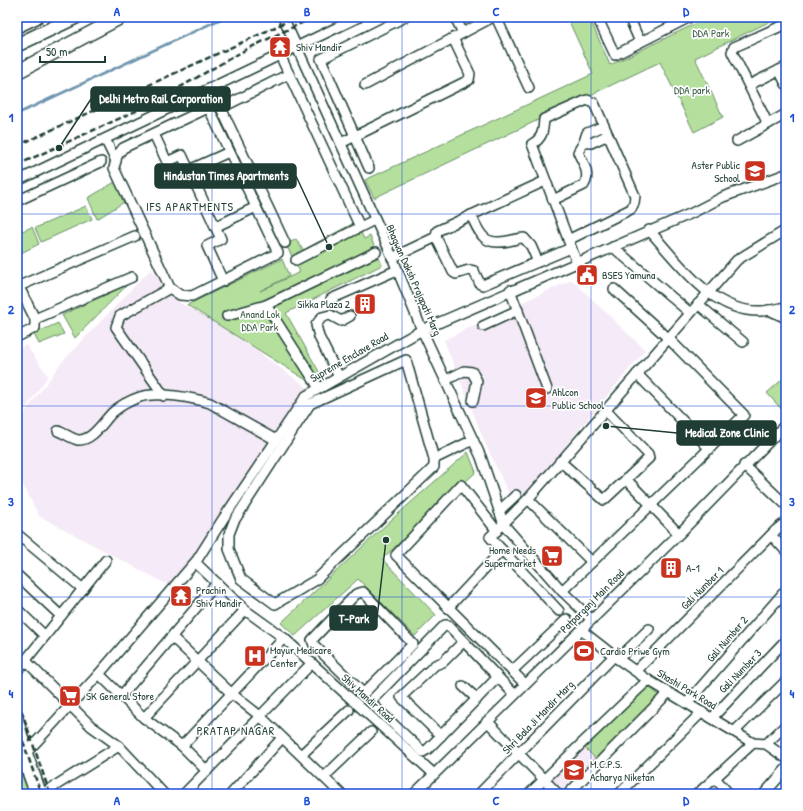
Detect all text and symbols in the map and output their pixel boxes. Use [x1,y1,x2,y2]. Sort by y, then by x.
text: A [114,2,121,20]
text: B [304,2,311,20]
text: C [492,2,500,20]
text: D [683,2,690,20]
park label: DDA Park [693,26,730,40]
temple icon: Shiv Mandir [267,34,293,60]
scale bar [40,38,105,64]
place label: Shiv Mandir [296,40,343,54]
text: 50 m [46,43,67,60]
park label: DDA park [674,83,711,97]
callout: Delhi Metro Rail Corporation [91,87,230,111]
text: Delhi Metro Rail Corporation [99,90,223,108]
text: 1 [9,108,14,126]
text: 1 [790,108,795,126]
place label: Aster Public School [692,158,741,185]
school or university icon: Aster Public School [742,158,768,184]
callout: Hindustan Times Apartments [155,164,296,188]
text: Hindustan Times Apartments [163,167,289,185]
district label: IFS APARTMENTS [146,198,234,215]
street label: Bhagwan Daksh Prajapati Marg [383,222,445,338]
public building icon: BSES Yamuna [574,262,600,288]
place label: BSES Yamuna [602,268,656,282]
building icon: Sikka Plaza 2 [352,291,378,317]
place label: Sikka Plaza 2 [297,297,350,311]
text: 2 [8,300,15,318]
text: 2 [789,300,796,318]
park label: Anand Lok DDA Park [240,307,280,334]
street label: Supreme Enclave Road [307,329,391,385]
school or university icon: Ahlcon Public School [523,385,549,411]
place label: Ahlcon Public School [552,385,604,412]
callout: Medical Zone Clinic [677,421,776,445]
text: Medical Zone Clinic [685,424,769,441]
text: 3 [8,492,14,510]
text: 3 [789,492,795,510]
place label: Home Needs Supermarket [484,543,536,570]
supermarket icon: Home Needs Supermarket [539,543,565,569]
building icon: A-1 [658,555,684,581]
place label: A-1 [686,561,700,575]
street label: Gali Number 1 [678,564,726,612]
street label: Patparganj Main Road [557,566,627,636]
temple icon: Prachin Shiv Mandir [168,583,194,609]
place label: Prachin Shiv Mandir [196,583,243,610]
callout: T-Park [330,606,377,630]
text: T-Park [338,610,369,627]
street label: Gali Number 2 [703,613,751,665]
sports icon: Cardio Priwe Gym [571,638,597,664]
hospital icon: Mayur Medicare Center [242,643,268,669]
place label: Mayur Medicare Center [270,643,332,670]
place label: Cardio Priwe Gym [600,644,670,658]
street label: Gali Number 3 [716,646,764,696]
street label: Shashi Park Road [655,666,720,713]
street label: Shiv Mandir Road [339,671,398,726]
street label: Shri Bala Ji Mandir Marg [499,677,577,757]
supermarket icon: SK General Store [57,683,83,709]
text: 4 [9,684,14,702]
text: 4 [790,684,795,702]
place label: SK General Store [86,689,155,703]
district label: PRATAP NAGAR [197,722,275,739]
school or university icon: M.C.P.S. Acharya Niketan [561,757,587,783]
place label: M.C.P.S. Acharya Niketan [590,757,655,784]
text: A [114,791,121,809]
text: B [304,791,311,809]
text: C [492,791,500,809]
text: D [683,791,690,809]

